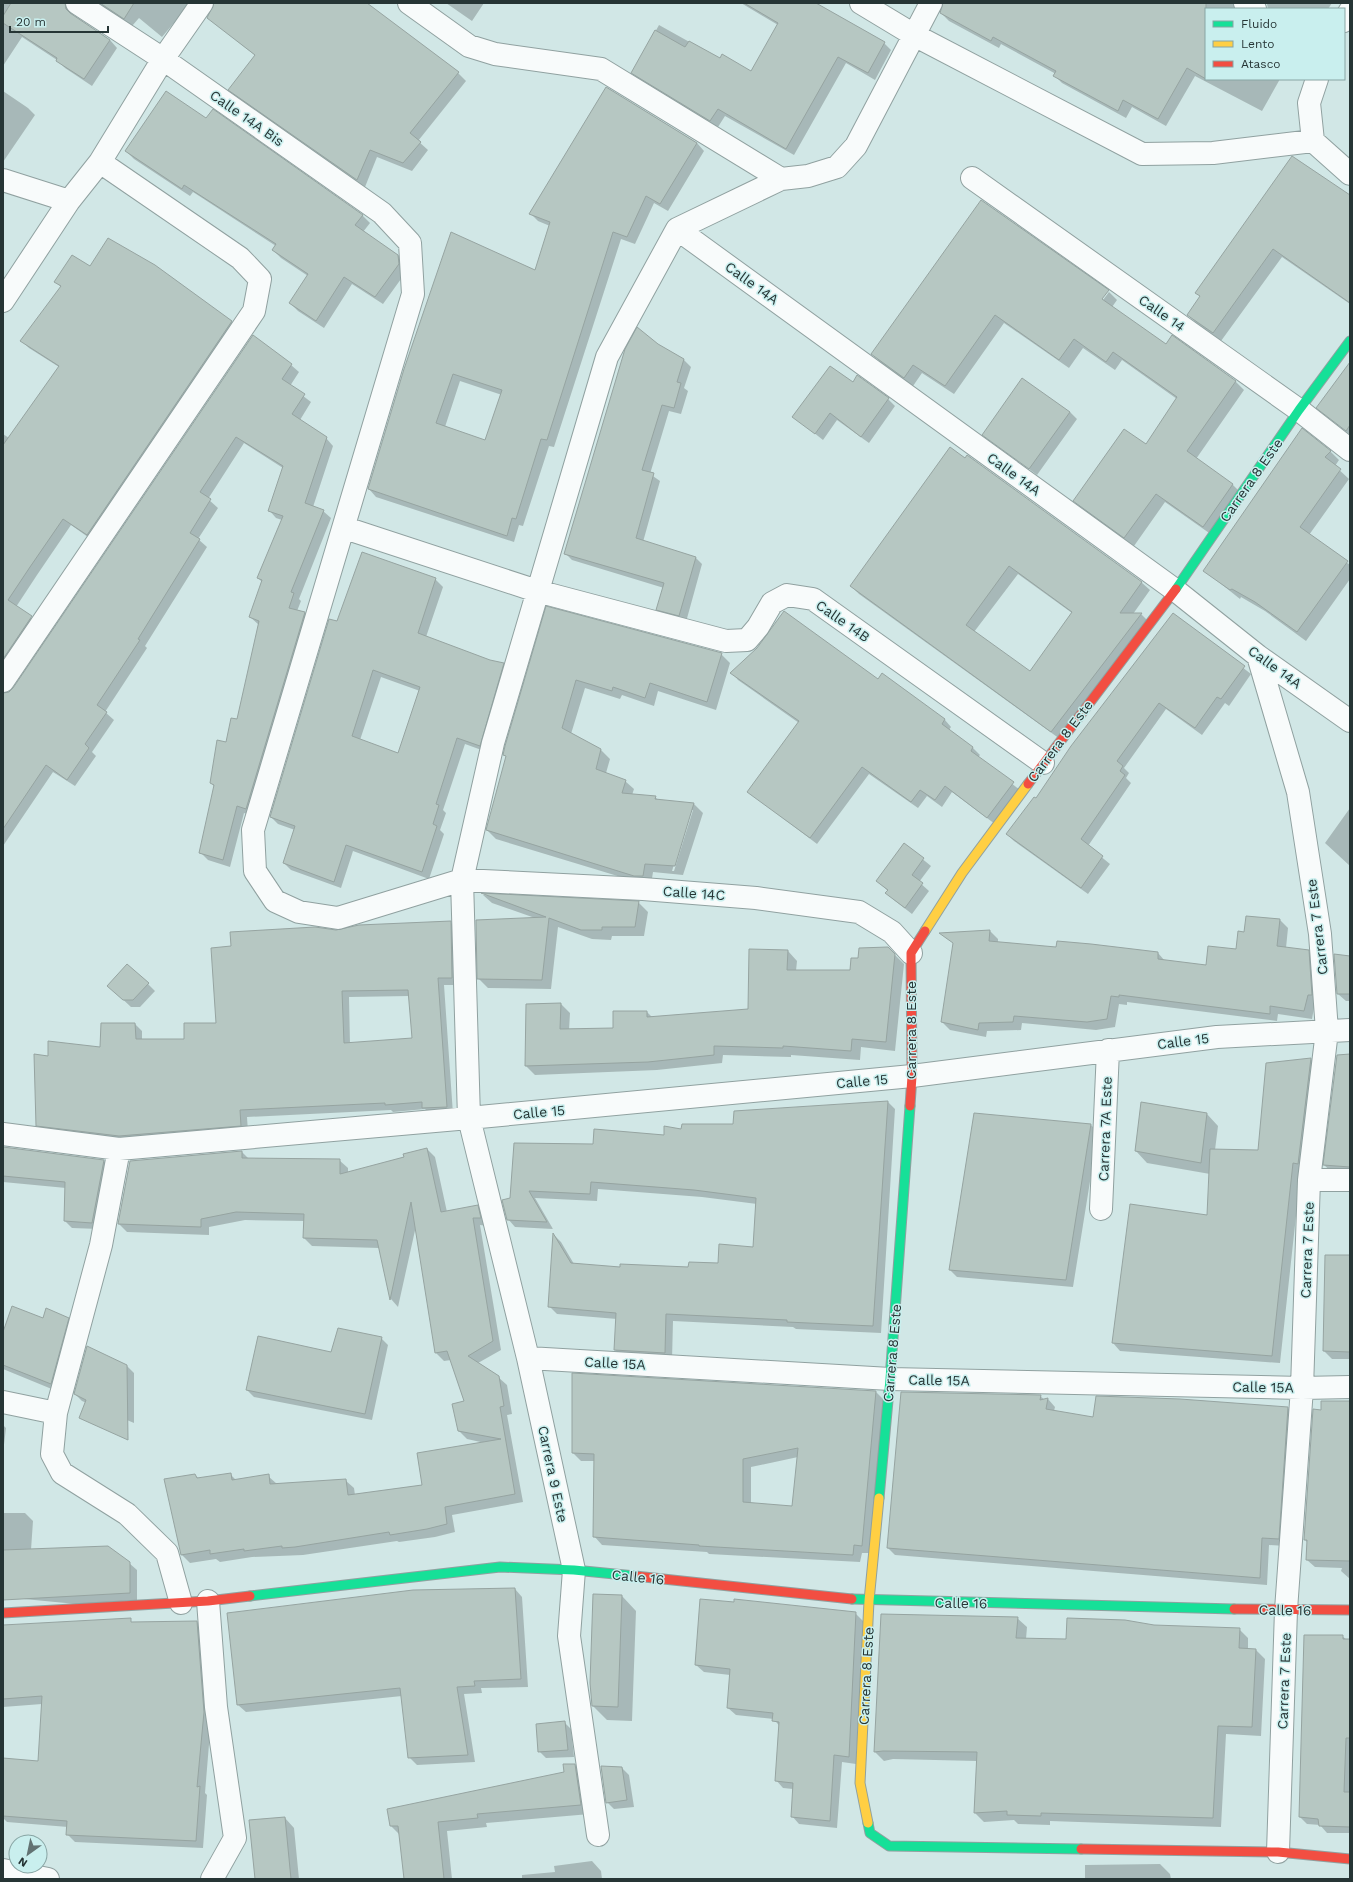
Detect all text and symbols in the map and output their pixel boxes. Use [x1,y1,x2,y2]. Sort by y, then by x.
scale bar [10,8,108,34]
legend [1205,8,1345,80]
text: 20 m [16,15,46,29]
text: Fluido [1241,17,1277,31]
text: Lento [1241,37,1275,51]
text: Atasco [1241,57,1281,71]
street label: Calle 14A Bis [207,87,287,149]
street label: Calle 14A [722,258,782,308]
street label: Calle 14 [1136,291,1188,335]
street label: Carrera 8 Este [1216,435,1286,525]
street label: Calle 14A [984,449,1044,499]
street label: Calle 14B [813,597,873,645]
street label: Calle 14A [1245,642,1305,692]
street label: Carrera 8 Este [1024,697,1096,785]
street label: Carrera 7 Este [1303,878,1331,976]
street label: Calle 14C [662,883,726,903]
street label: Carrera 8 Este [903,981,919,1079]
street label: Calle 15 [1156,1030,1210,1052]
street label: Calle 15 [835,1071,889,1091]
street label: Carrera 7A Este [1095,1076,1115,1182]
street label: Calle 15 [512,1102,566,1122]
street label: Carrera 7 Este [1297,1201,1317,1299]
street label: Carrera 8 Este [880,1303,904,1403]
street label: Calle 15A [584,1353,646,1373]
street label: Calle 15A [908,1371,970,1389]
street label: Calle 15A [1232,1378,1294,1396]
street label: Carrera 9 Este [535,1424,571,1524]
street label: Calle 16 [611,1566,665,1588]
street label: Calle 16 [935,1595,987,1611]
street label: Calle 16 [1259,1602,1311,1618]
street label: Carrera 8 Este [855,1626,877,1726]
street label: Carrera 7 Este [1274,1632,1294,1730]
north arrow [8,1834,48,1874]
text: N [16,1854,30,1870]

